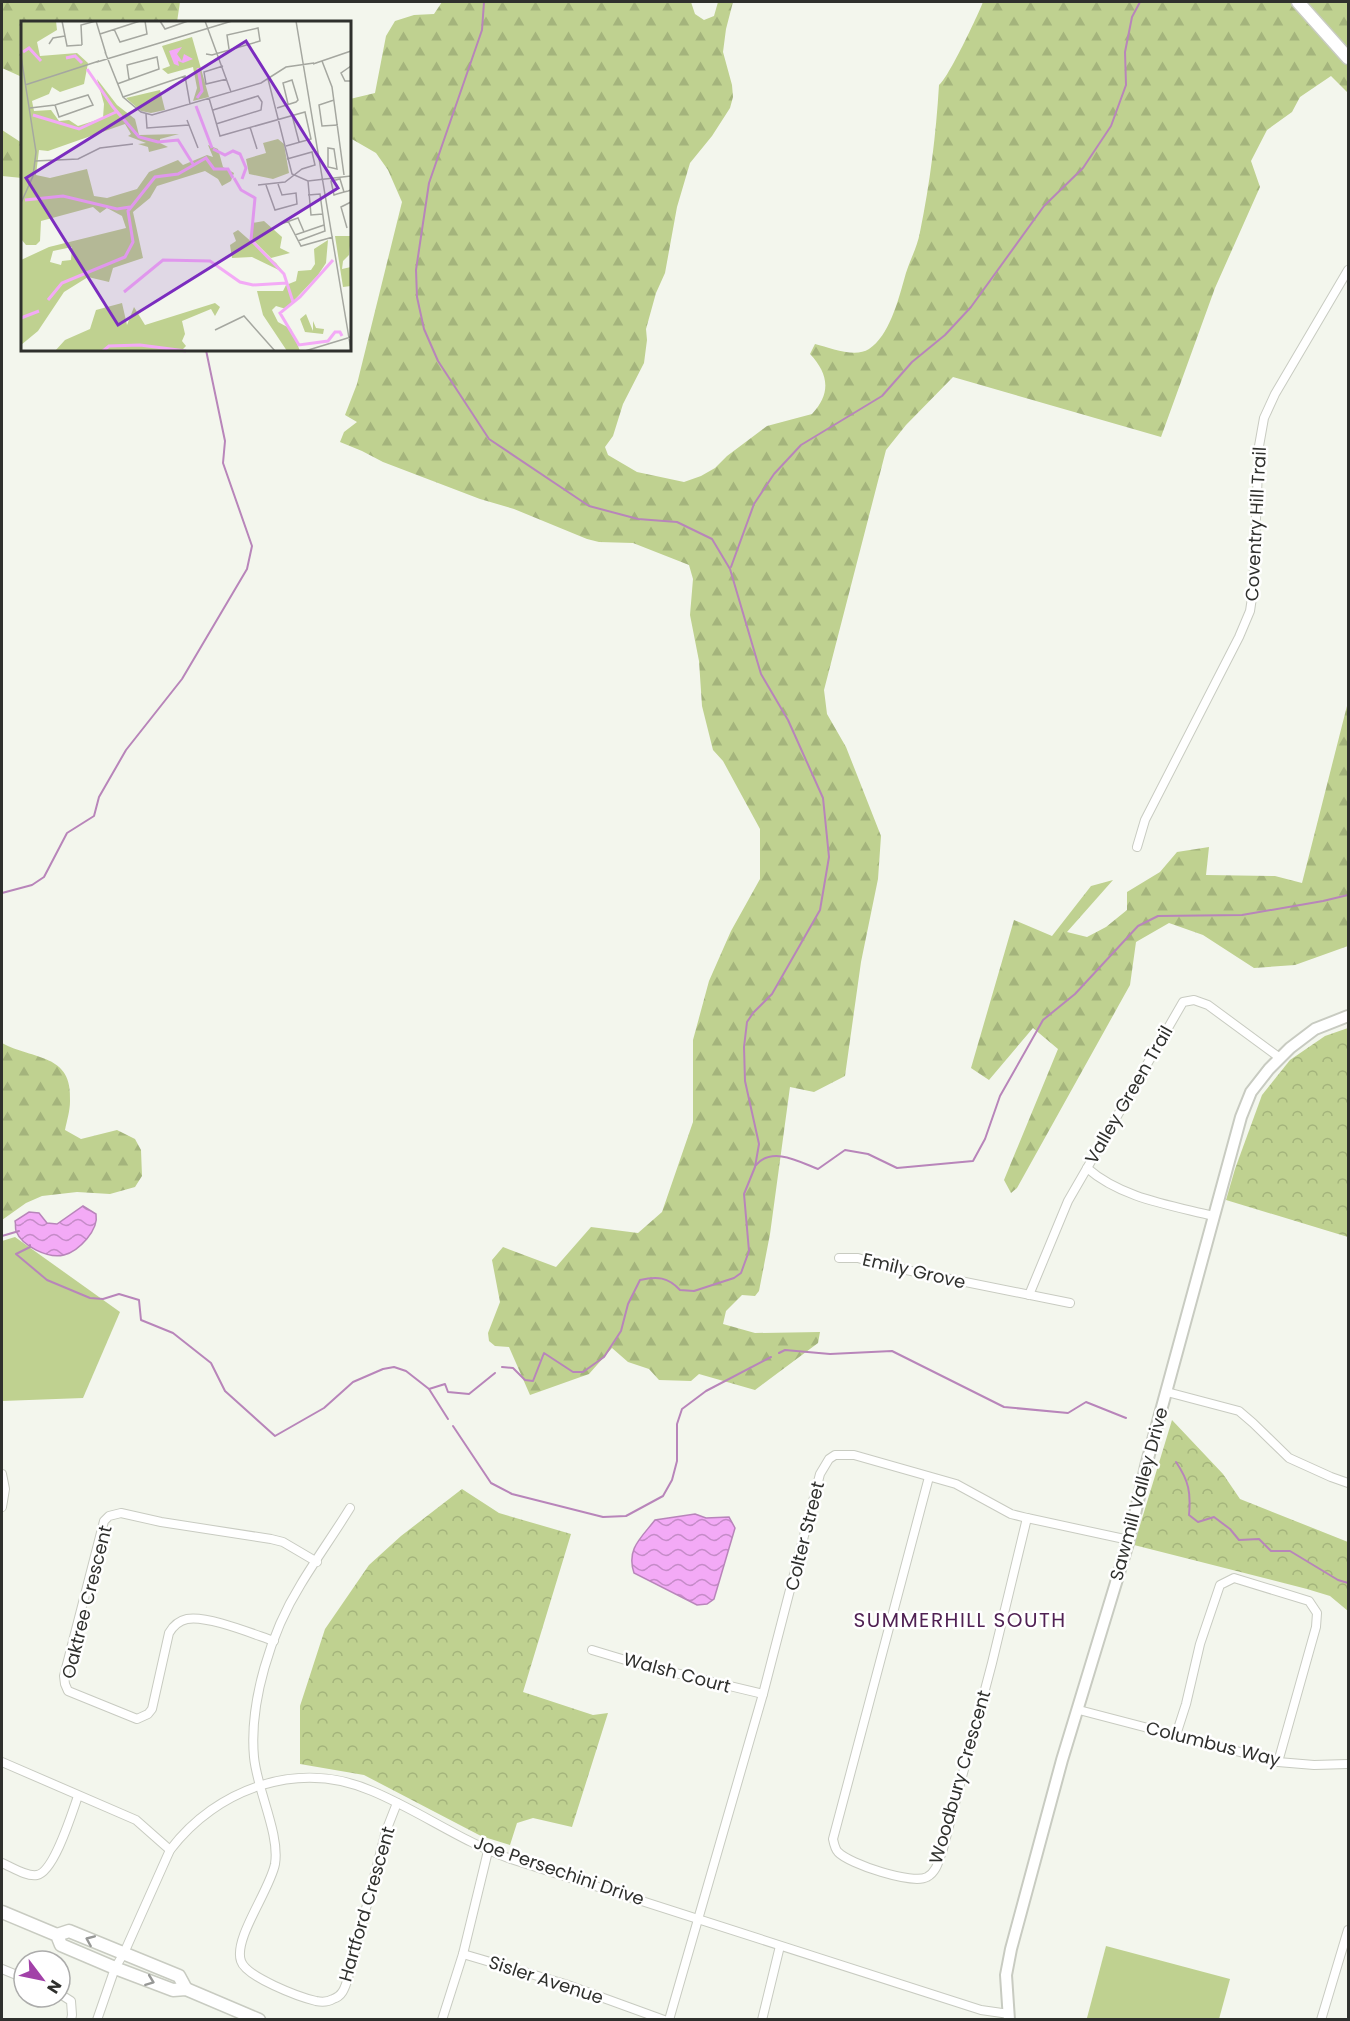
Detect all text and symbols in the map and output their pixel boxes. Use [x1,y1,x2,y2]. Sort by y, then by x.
inset map [21,21,351,351]
street label: Coventry Hill Trail [1239,446,1272,602]
street label: Valley Green Trail [1079,1021,1178,1169]
street label: Emily Grove [860,1247,968,1295]
street label: Sawmill Valley Drive [1103,1404,1174,1583]
street label: Colter Street [779,1479,830,1593]
street label: Oaktree Crescent [55,1523,118,1681]
district label: SUMMERHILL SOUTH [853,1606,1067,1634]
street label: Walsh Court [621,1646,734,1699]
street label: Woodbury Crescent [923,1687,996,1867]
street label: Columbus Way [1143,1715,1283,1772]
street label: Hartford Crescent [332,1823,401,1984]
street label: Joe Persechini Drive [471,1830,648,1911]
one-way arrow [86,1935,97,1947]
north arrow [12,1949,72,2009]
street label: Sisler Avenue [486,1949,607,2010]
one-way arrow [144,1974,155,1986]
text: N [41,1975,67,1998]

